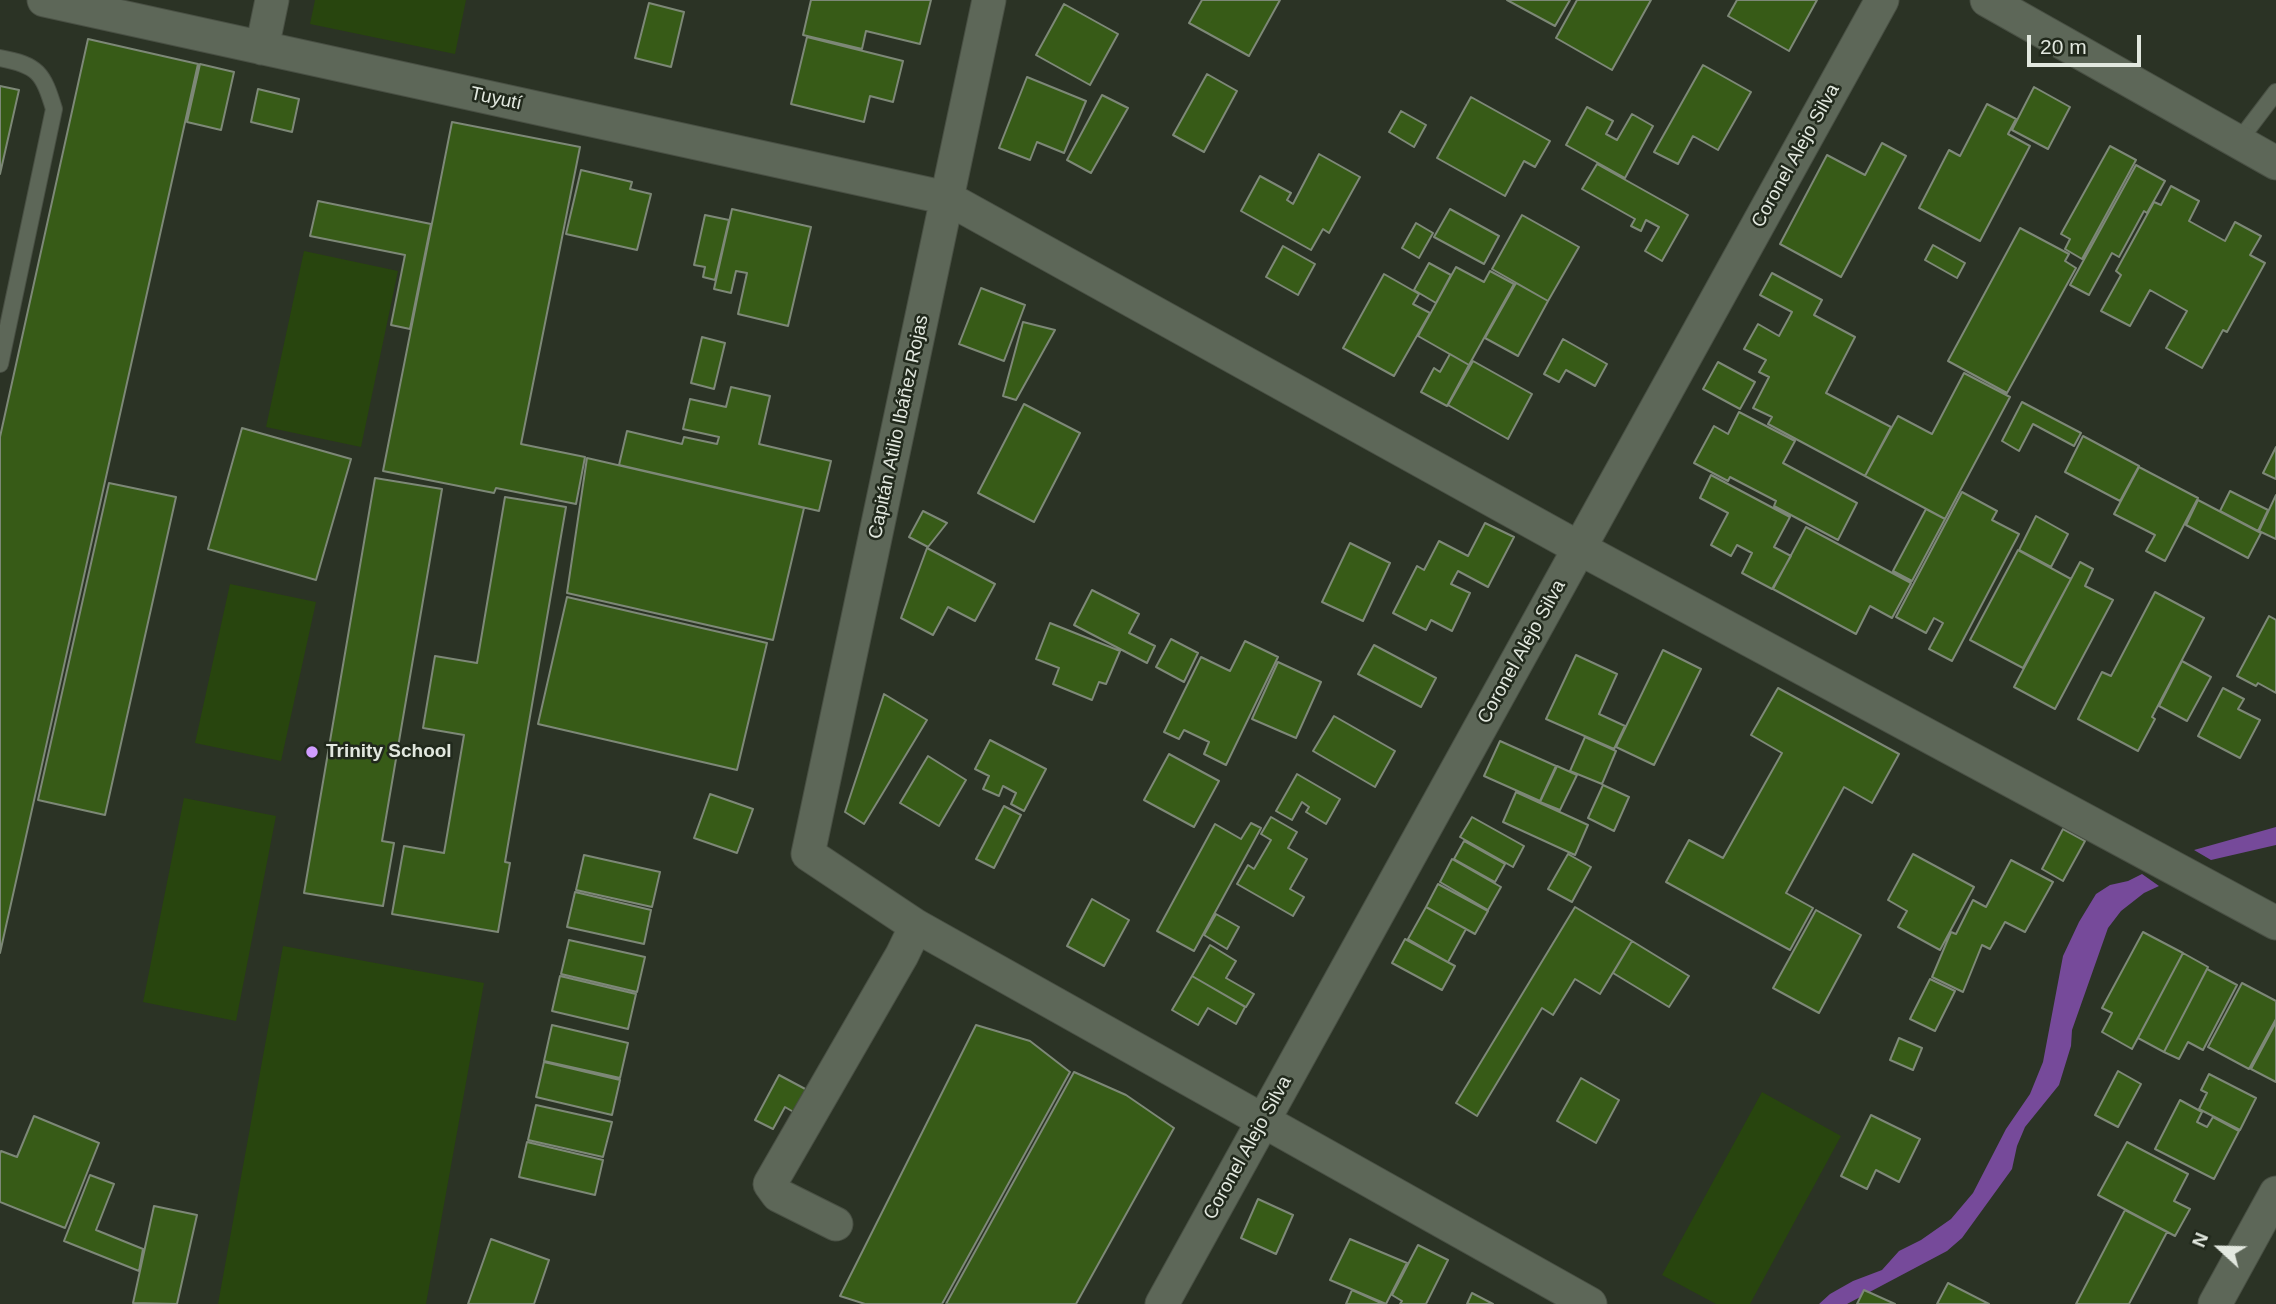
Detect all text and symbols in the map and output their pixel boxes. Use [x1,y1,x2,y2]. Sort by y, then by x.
scale bar [2031,21,2145,65]
text: 20 m [2040,35,2087,58]
street label: Coronel Alejo Silva [1747,80,1845,232]
street label: Tuyutí [468,82,524,116]
street label: Capitán Atilio Ibáñez Rojas [864,313,934,541]
street label: Coronel Alejo Silva [1473,576,1571,728]
place label: Trinity School [326,741,452,763]
marker: Trinity School [304,744,320,760]
street label: Coronel Alejo Silva [1199,1072,1297,1224]
north arrow [2185,1213,2255,1283]
text: N [2188,1230,2212,1250]

